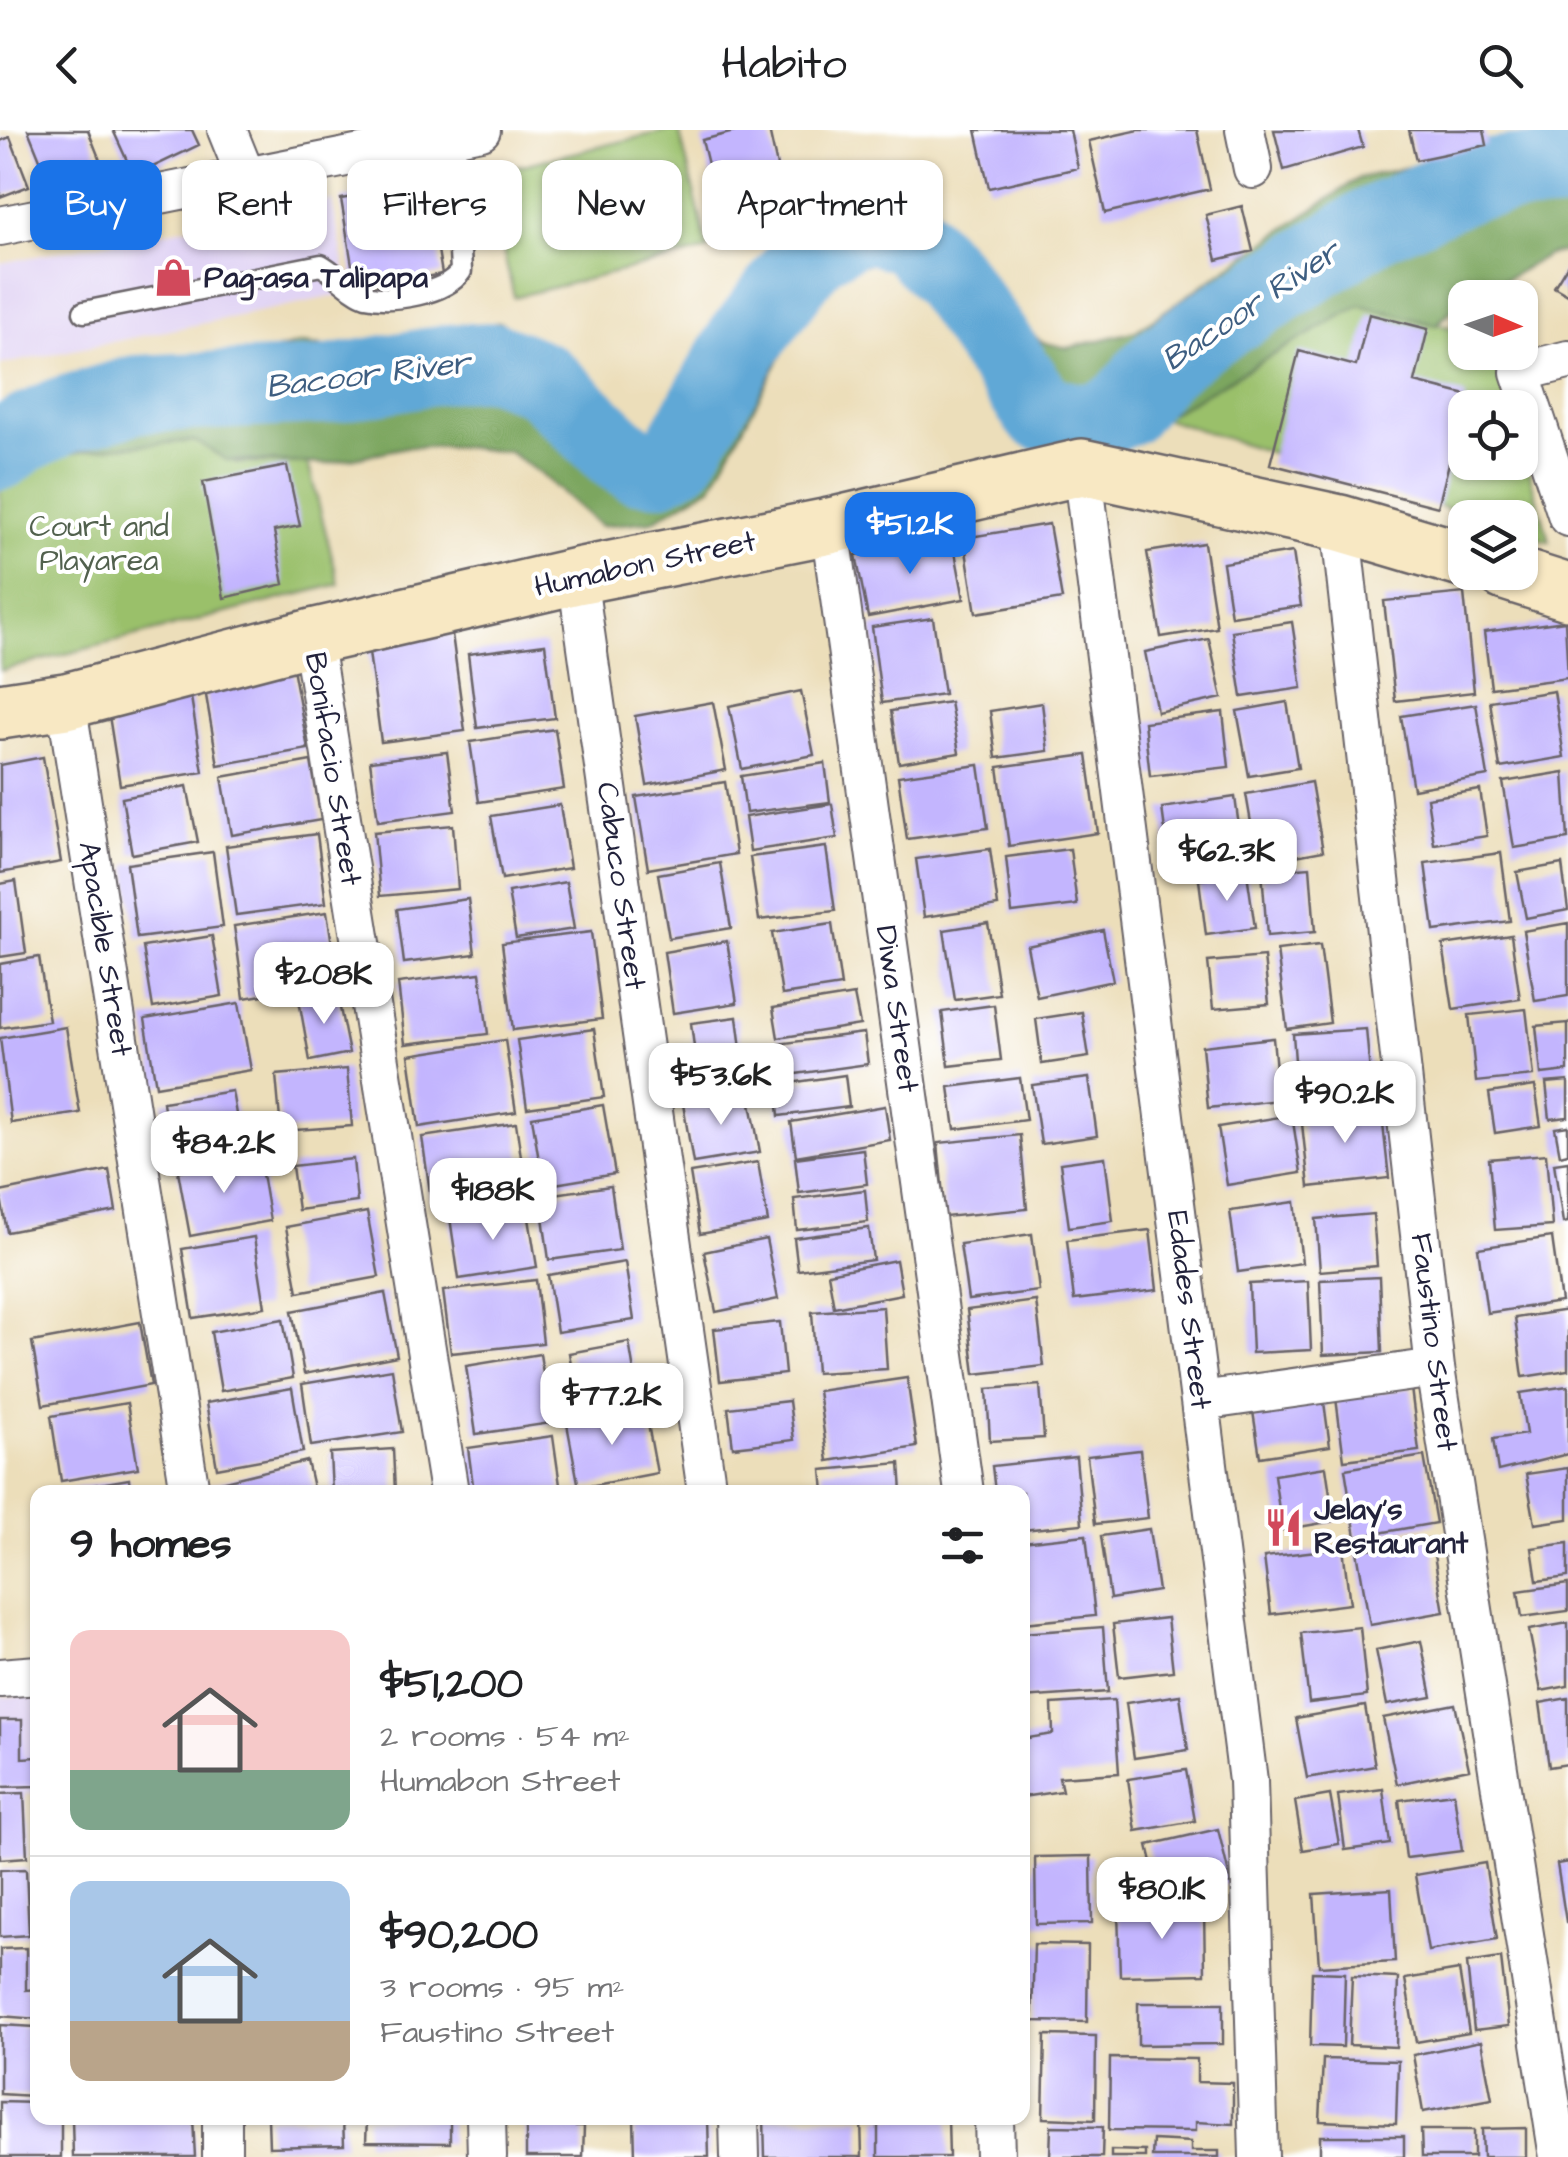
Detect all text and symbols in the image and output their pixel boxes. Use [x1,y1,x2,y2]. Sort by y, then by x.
text: Habito [721,34,847,96]
icon: back [40,38,95,93]
icon: search [1473,38,1528,93]
chip: Buy [30,160,162,250]
chip: Rent [182,160,327,250]
chip: Filters [347,160,522,250]
chip: New [542,160,682,250]
chip: Apartment [702,160,943,250]
water label: Bacoor River [1153,228,1351,382]
shop icon: Pag-asa Talipapa [153,257,195,299]
place label: Pag-asa Talipapa [204,257,429,301]
north arrow [1448,280,1538,370]
map controls [1448,280,1538,590]
water label: Bacoor River [264,340,476,410]
button: locate [1448,390,1538,480]
pin: $51.2K [829,492,991,577]
button: layers [1448,500,1538,590]
text: $51.2K [867,502,953,547]
park label: Court and Playarea [29,506,169,583]
street label: Humabon Street [530,520,760,608]
street label: Bonifacio Street [294,649,372,889]
street label: Cabuco Street [586,780,656,992]
pin: $62.3K [1146,819,1308,904]
text: $62.3K [1179,829,1275,874]
street label: Apacible Street [67,839,143,1059]
street label: Diwa Street [865,923,929,1095]
pin: $208K [254,942,394,1027]
text: $208K [276,952,372,997]
pin: $53.6K [640,1043,802,1128]
text: $53.6K [671,1053,771,1098]
pin: $90.2K [1264,1061,1426,1146]
text: $90.2K [1296,1071,1394,1116]
pin: $84.2K [143,1111,305,1196]
text: $84.2K [173,1121,275,1166]
pin: $188K [423,1158,563,1243]
text: $188K [452,1168,534,1213]
street label: Edades Street [1156,1208,1222,1412]
street label: Faustino Street [1400,1231,1468,1453]
pin: $77.2K [531,1363,693,1448]
text: $77.2K [562,1373,662,1418]
place label: Jelay's Restaurant [1313,1489,1469,1565]
restaurant icon: Jelay's Restaurant [1263,1506,1305,1548]
text: 9 homes [70,1516,232,1574]
icon: filters [935,1518,990,1573]
text: $51,200 [380,1656,523,1714]
icon: home [150,1670,270,1790]
text: 2 rooms · 54 m² [380,1714,630,1759]
text: Humabon Street [380,1759,620,1804]
pin: $80.1K [1081,1857,1243,1942]
text: $80.1K [1119,1867,1205,1912]
text: $90,200 [380,1907,538,1965]
icon: home [150,1921,270,2041]
text: 3 rooms · 95 m² [380,1965,624,2010]
text: Faustino Street [380,2010,614,2055]

